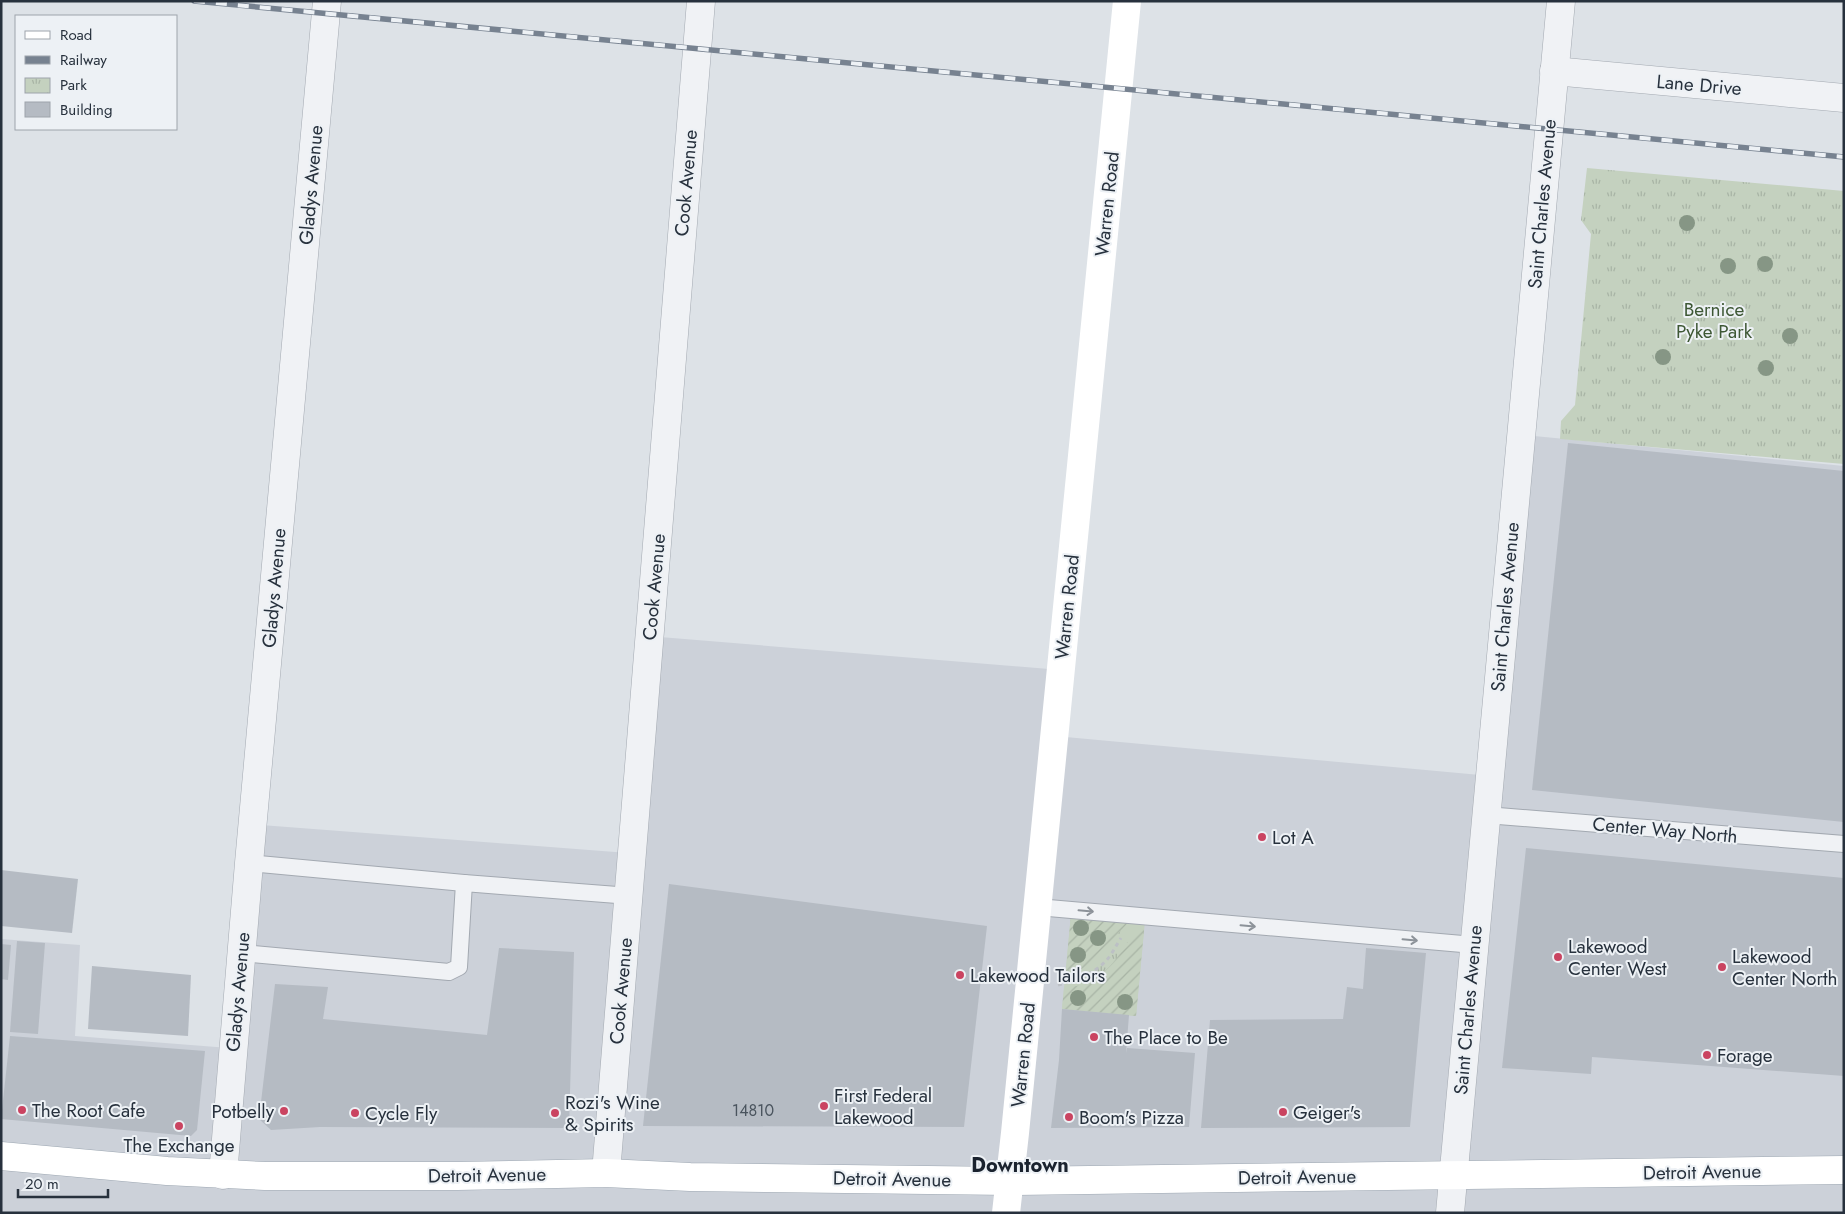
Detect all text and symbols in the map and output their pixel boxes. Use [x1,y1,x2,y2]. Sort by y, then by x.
legend [15,15,178,130]
text: Road [60,24,92,46]
text: Railway [60,49,107,71]
street label: Lane Drive [1655,68,1743,102]
text: Park [60,74,87,96]
text: Building [60,99,112,121]
street label: Saint Charles Avenue [1521,118,1563,290]
street label: Gladys Avenue [292,124,330,246]
street label: Cook Avenue [668,128,704,237]
street label: Warren Road [1088,150,1126,258]
park label: Bernice Pyke Park [1676,296,1753,345]
street label: Saint Charles Avenue [1484,521,1526,693]
street label: Gladys Avenue [255,527,293,649]
street label: Cook Avenue [636,532,672,641]
street label: Warren Road [1048,553,1086,661]
street label: Center Way North [1591,810,1739,850]
place label: Lot A [1272,824,1314,851]
marker: Lot A [1256,831,1268,843]
one-way arrow [1078,907,1094,916]
one-way arrow [1239,921,1255,930]
street label: Saint Charles Avenue [1447,924,1489,1096]
street label: Gladys Avenue [219,931,257,1053]
place label: Lakewood Center West [1568,933,1667,982]
one-way arrow [1401,935,1417,944]
street label: Cook Avenue [603,936,639,1045]
place label: Lakewood Center North [1732,943,1838,992]
marker: Lakewood Center West [1552,951,1564,963]
marker: Lakewood Center North [1716,961,1728,973]
place label: Lakewood Tailors [970,962,1105,989]
marker: Lakewood Tailors [954,969,966,981]
street label: Warren Road [1004,1001,1042,1109]
place label: The Place to Be [1104,1024,1228,1051]
marker: The Place to Be [1088,1031,1100,1043]
place label: Forage [1717,1042,1773,1069]
marker: Forage [1701,1049,1713,1061]
place label: First Federal Lakewood [834,1082,932,1131]
place label: Rozi's Wine & Spirits [565,1089,660,1138]
place label: The Root Cafe [32,1097,146,1124]
place label: Potbelly [212,1098,275,1125]
house number: 14810 [732,1099,774,1122]
place label: Geiger's [1293,1099,1361,1126]
place label: Cycle Fly [365,1100,438,1127]
marker: First Federal Lakewood [818,1100,830,1112]
marker: The Root Cafe [16,1104,28,1116]
place label: Boom's Pizza [1079,1104,1184,1131]
marker: Potbelly [278,1105,290,1117]
marker: Geiger's [1277,1106,1289,1118]
marker: Cycle Fly [349,1107,361,1119]
marker: Rozi's Wine & Spirits [549,1107,561,1119]
marker: Boom's Pizza [1063,1111,1075,1123]
marker: The Exchange [173,1120,185,1132]
place label: The Exchange [123,1132,235,1159]
district label: Downtown [971,1151,1069,1180]
street label: Detroit Avenue [1643,1157,1762,1187]
street label: Detroit Avenue [428,1160,547,1190]
street label: Detroit Avenue [1238,1162,1357,1192]
street label: Detroit Avenue [833,1164,952,1194]
scale bar [18,1166,108,1198]
text: 20 m [25,1173,59,1195]

